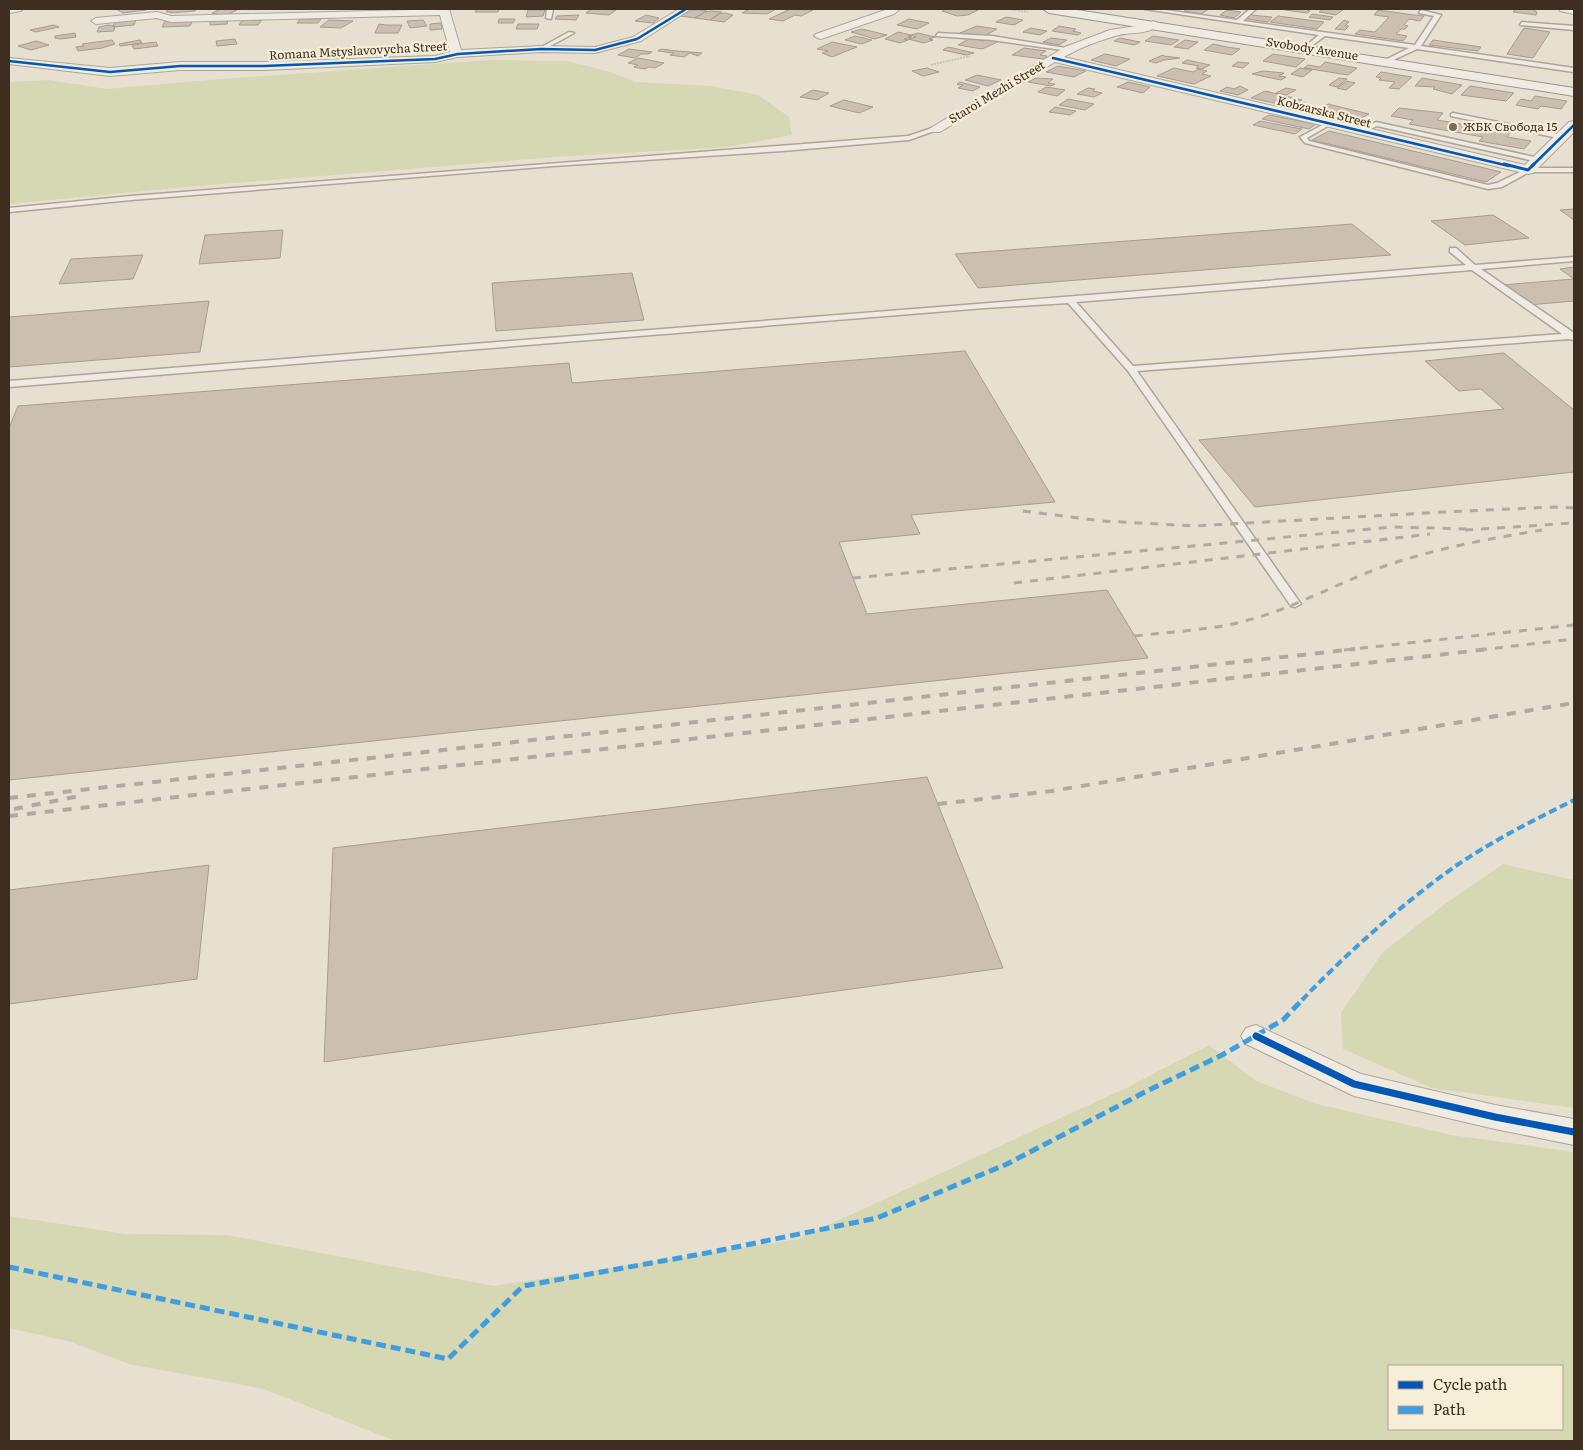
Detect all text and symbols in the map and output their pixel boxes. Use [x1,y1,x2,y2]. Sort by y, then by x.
street label: Svobody Avenue [1265,32,1360,64]
street label: Romana Mstyslavovycha Street [268,36,448,64]
street label: Staroi Mezhi Street [945,55,1048,127]
street label: Kobzarska Street [1275,91,1373,131]
place label: ЖБК Свобода 15 [1463,117,1557,135]
marker: ЖБК Свобода 15 [1447,121,1459,133]
legend [1388,1365,1563,1430]
text: Cycle path [1433,1372,1508,1395]
text: Path [1433,1397,1466,1420]

